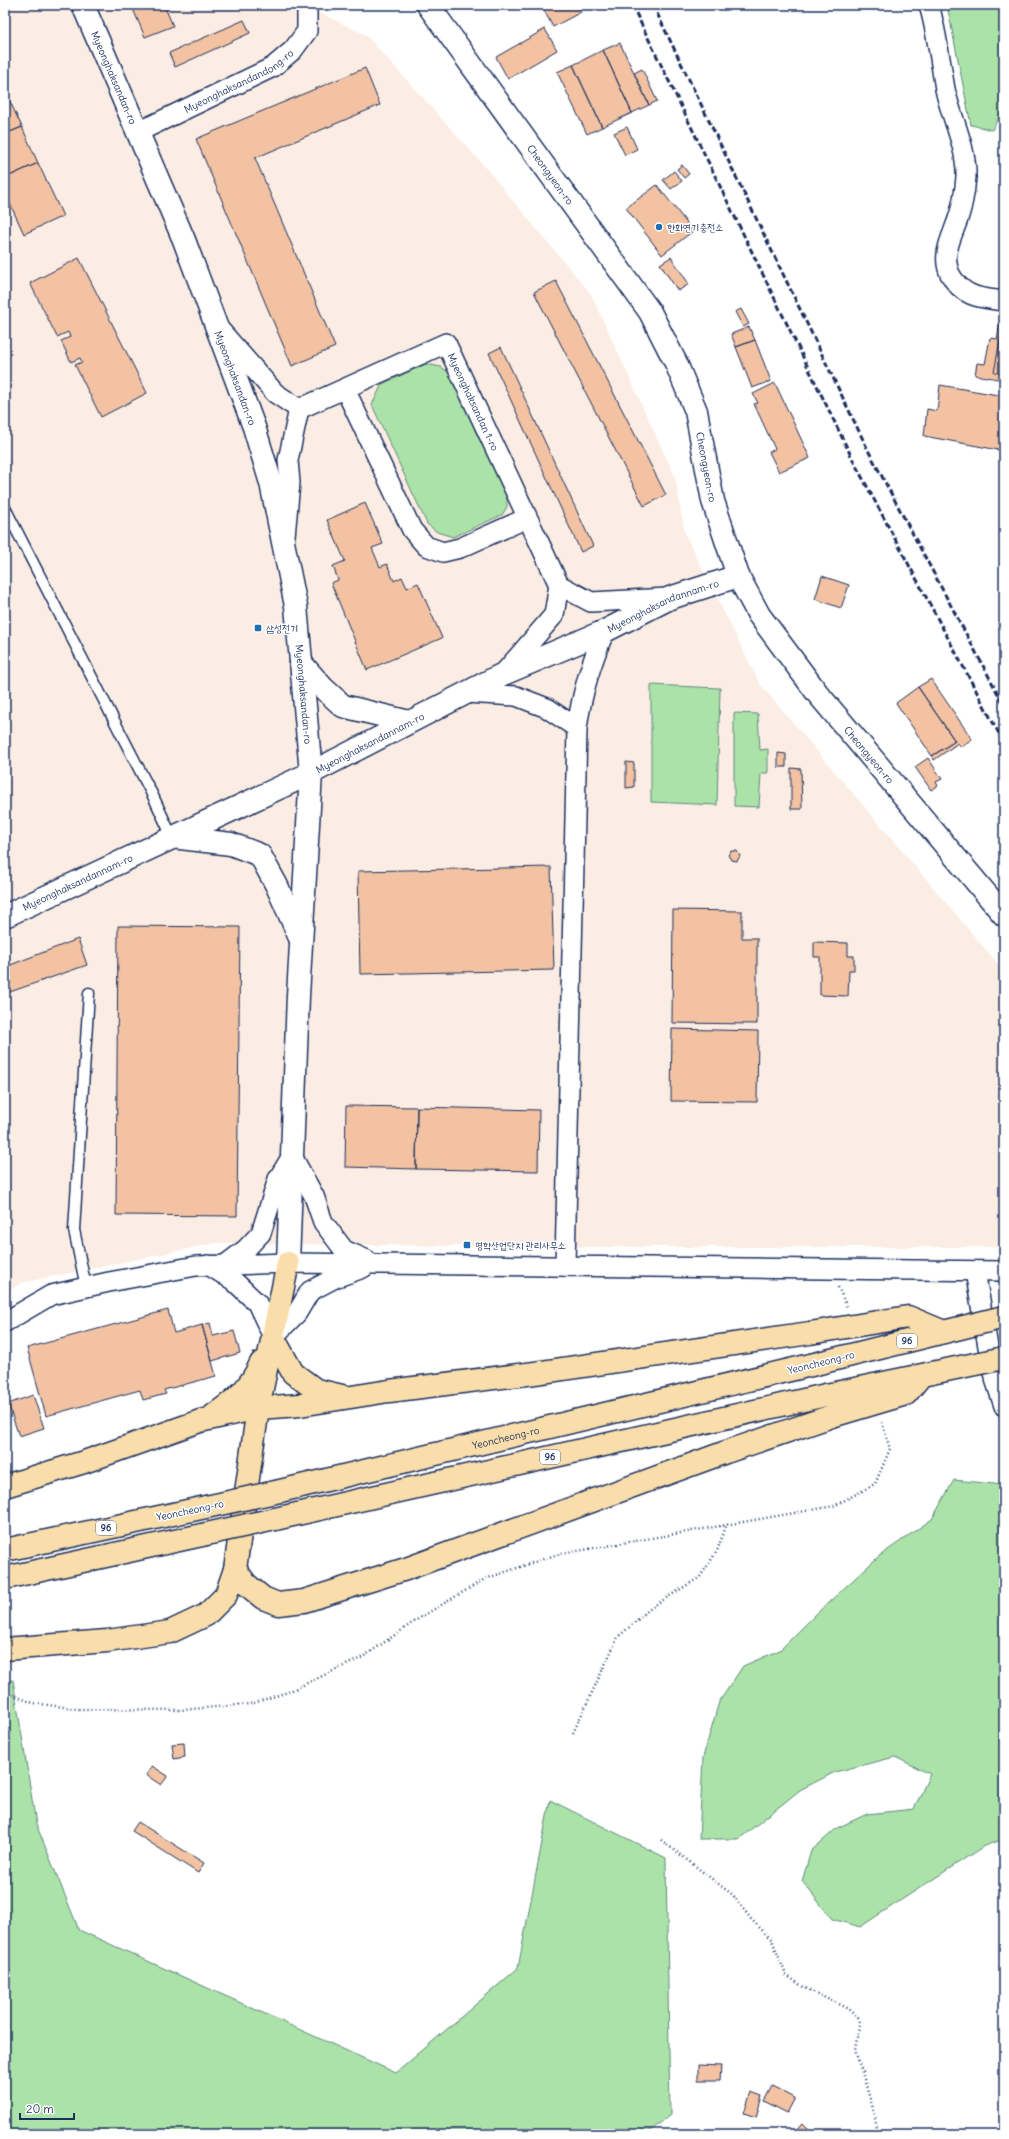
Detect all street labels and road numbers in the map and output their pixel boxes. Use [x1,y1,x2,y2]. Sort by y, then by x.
street label: Myeonghaksandan-ro [88,29,140,127]
street label: Myeonghaksandandong-ro [182,46,297,116]
street label: Cheongyeon-ro [524,142,576,208]
street label: Myeonghaksandan-ro [212,329,259,427]
street label: Myeonghaksandan 1-ro [445,351,502,453]
street label: Cheongyeon-ro [693,431,719,503]
street label: Myeonghaksandannam-ro [605,577,721,636]
street label: Myeonghaksandan-ro [292,644,314,745]
street label: Myeonghaksandannam-ro [314,710,427,776]
street label: Cheongyeon-ro [841,724,897,787]
street label: Myeonghaksandannam-ro [20,851,135,914]
road number: 96 [897,1334,917,1348]
street label: Yeoncheong-ro [786,1348,856,1377]
street label: Yeoncheong-ro [471,1424,541,1452]
road number: 96 [540,1450,560,1464]
street label: Yeoncheong-ro [155,1497,225,1524]
road number: 96 [96,1521,116,1535]

